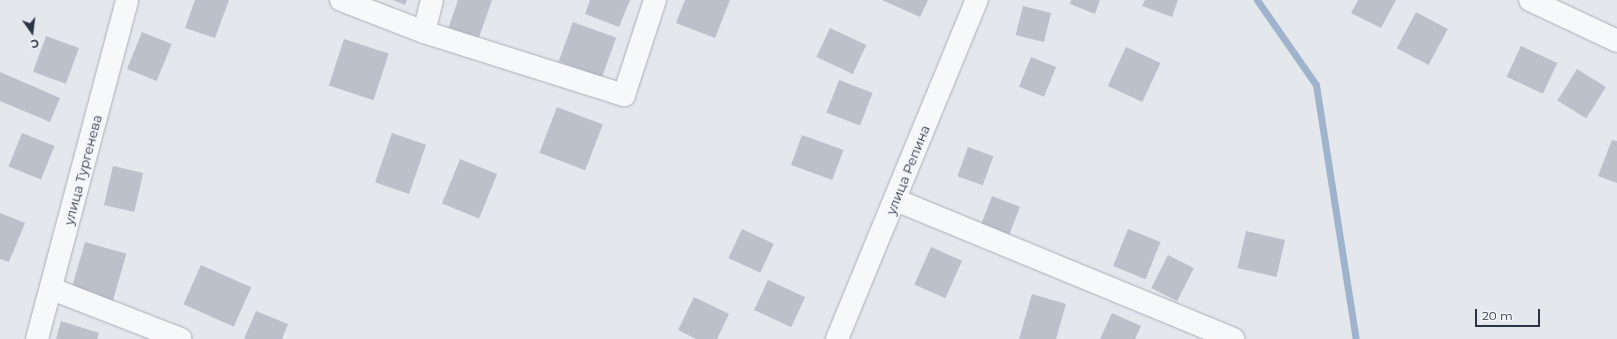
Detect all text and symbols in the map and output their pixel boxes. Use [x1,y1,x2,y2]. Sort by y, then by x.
north arrow [12,12,52,52]
text: С [29,36,40,51]
street label: улица Тургенева [61,113,105,227]
street label: улица Репина [883,123,933,217]
scale bar [1477,301,1542,327]
text: 20 m [1482,308,1513,323]

